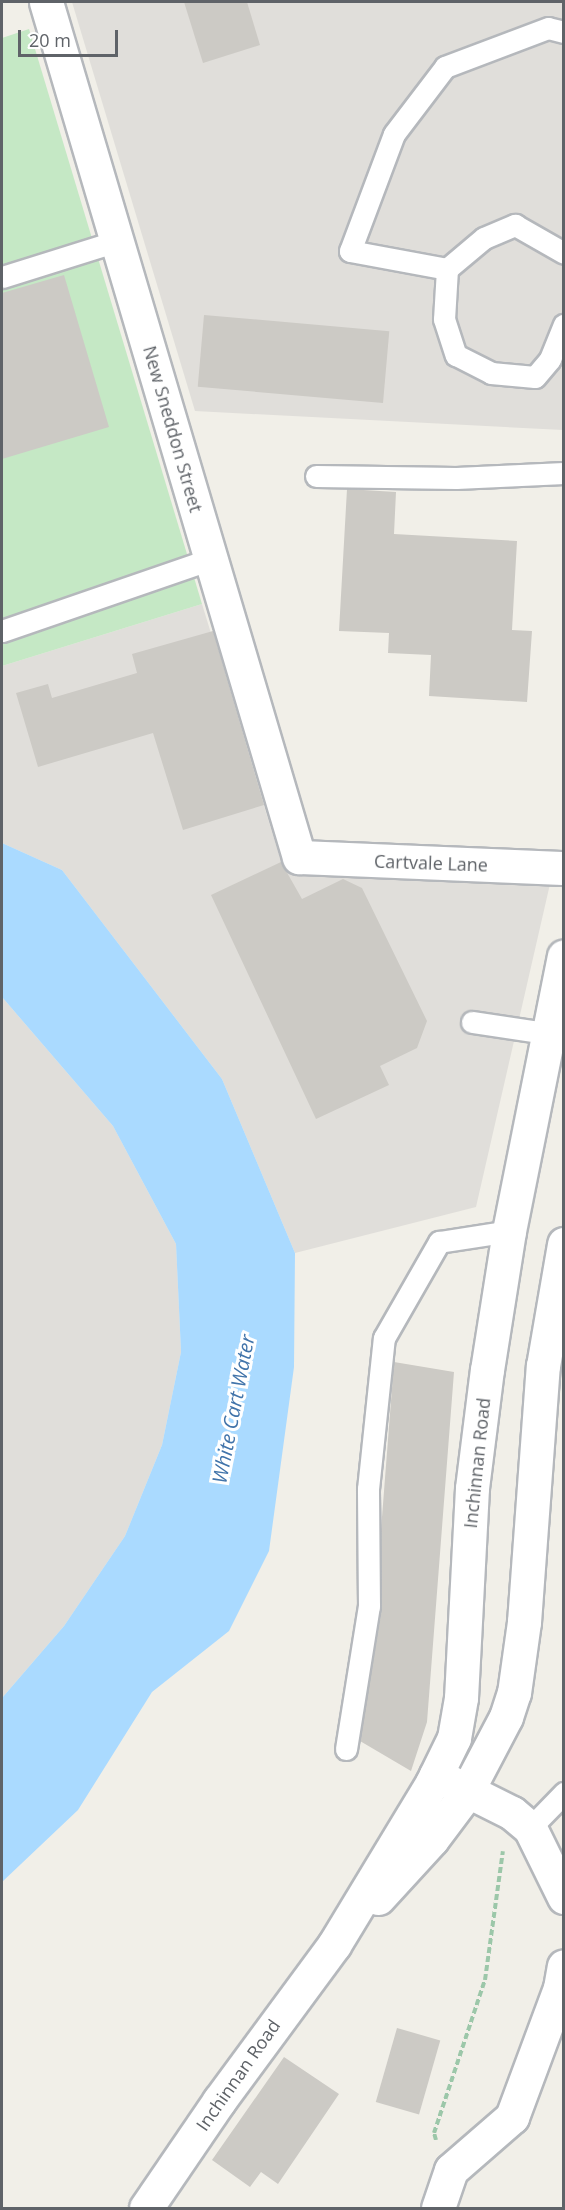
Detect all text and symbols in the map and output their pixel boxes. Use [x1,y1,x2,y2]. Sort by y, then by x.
scale bar [21,18,122,56]
text: 20 m [29,28,71,52]
street label: New Sneddon Street [139,343,207,515]
street label: Cartvale Lane [374,850,488,876]
water label: White Cart Water [207,1333,259,1485]
street label: Inchinnan Road [459,1397,495,1529]
street label: Inchinnan Road [192,2015,284,2135]

